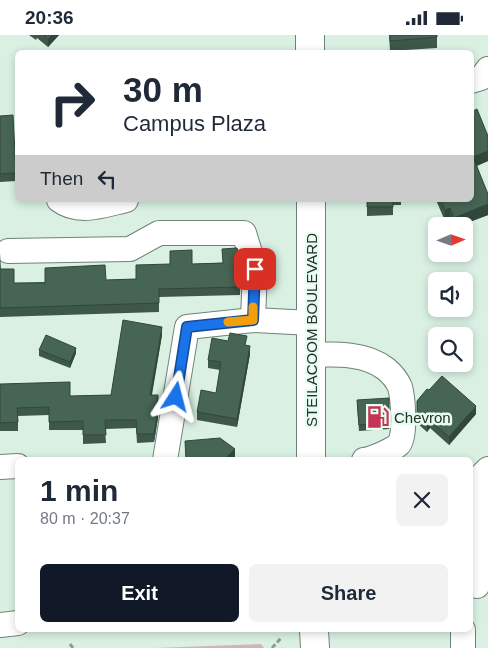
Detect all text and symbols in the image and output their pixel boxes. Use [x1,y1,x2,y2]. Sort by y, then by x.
text: 20:36 [25,7,74,28]
icon: right [40,70,105,135]
text: 30 m [123,70,203,109]
text: Campus Plaza [123,111,266,136]
icon: left [93,165,121,193]
text: Then [40,168,83,189]
north arrow [428,217,472,263]
map controls [428,217,473,372]
street label: STEILACOOM BOULEVARD [303,233,320,427]
pin [234,248,276,290]
icon: arrive [241,255,269,283]
button: sound [428,272,473,317]
button: search [428,327,473,372]
position arrow [149,370,201,422]
fuel station icon: Chevron [365,404,391,430]
place label: Chevron [394,409,451,426]
text: 1 min [40,474,118,507]
button: close [396,474,448,526]
text: 80 m · 20:37 [40,510,130,527]
button: Exit [40,564,239,622]
button: Share [249,564,448,622]

